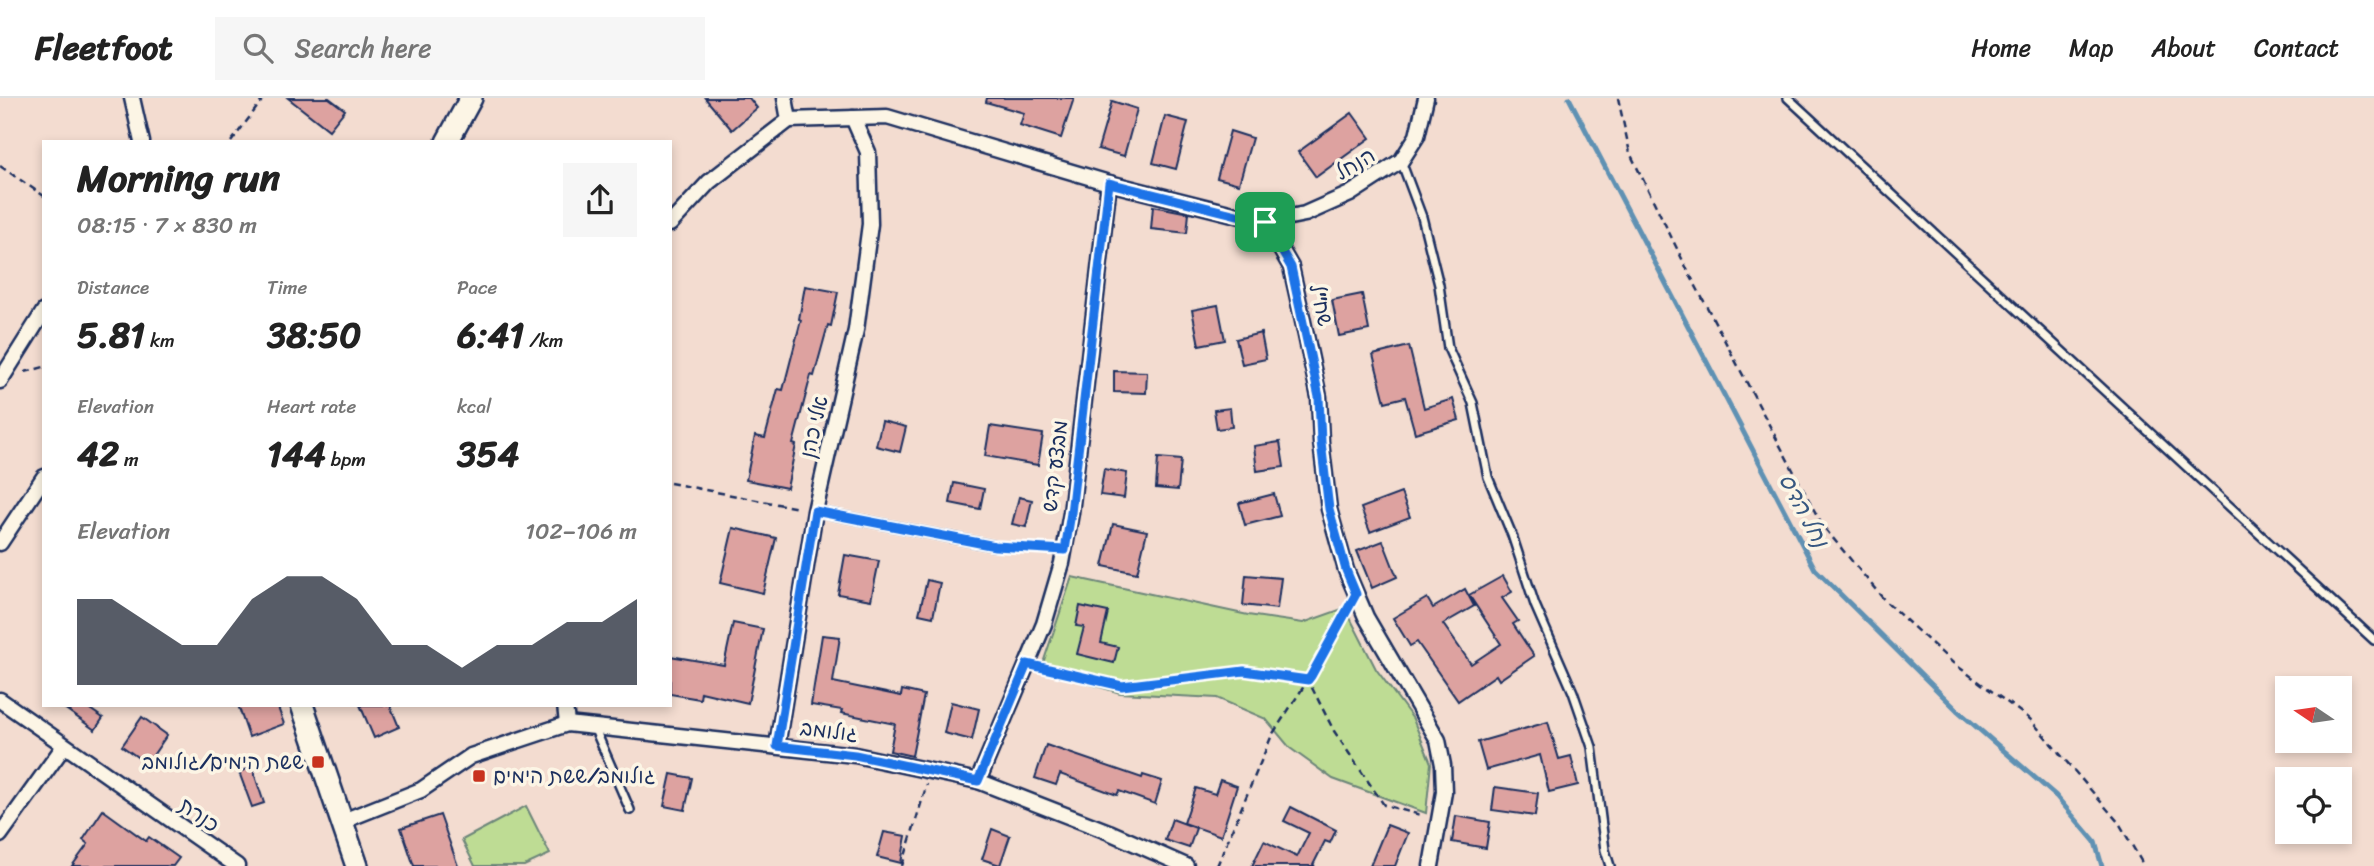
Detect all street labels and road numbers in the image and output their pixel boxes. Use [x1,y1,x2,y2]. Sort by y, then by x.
street label: הנחל [1327,137,1383,191]
street label: שח"ל [1298,280,1344,330]
street label: אלי כהן [788,392,840,462]
street label: מבצע קדש [1031,418,1079,514]
street label: גולומב [798,709,860,753]
street label: כנרת [170,787,228,843]

